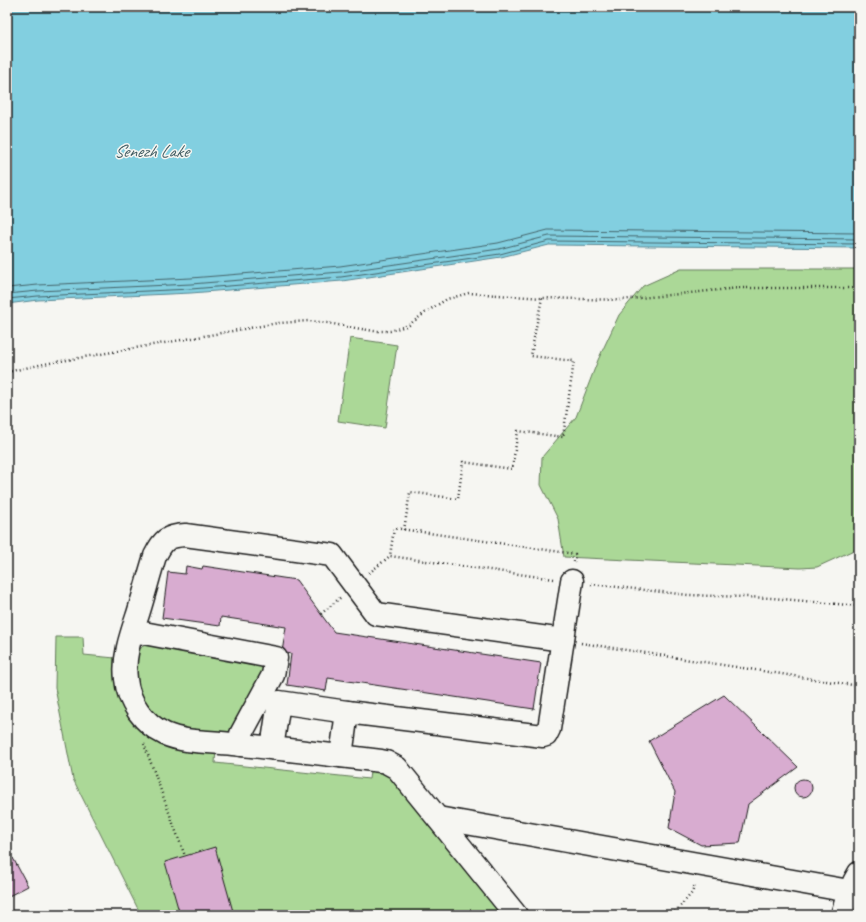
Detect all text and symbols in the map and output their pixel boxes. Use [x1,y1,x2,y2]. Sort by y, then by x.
water label: Senezh Lake [114,140,191,162]

